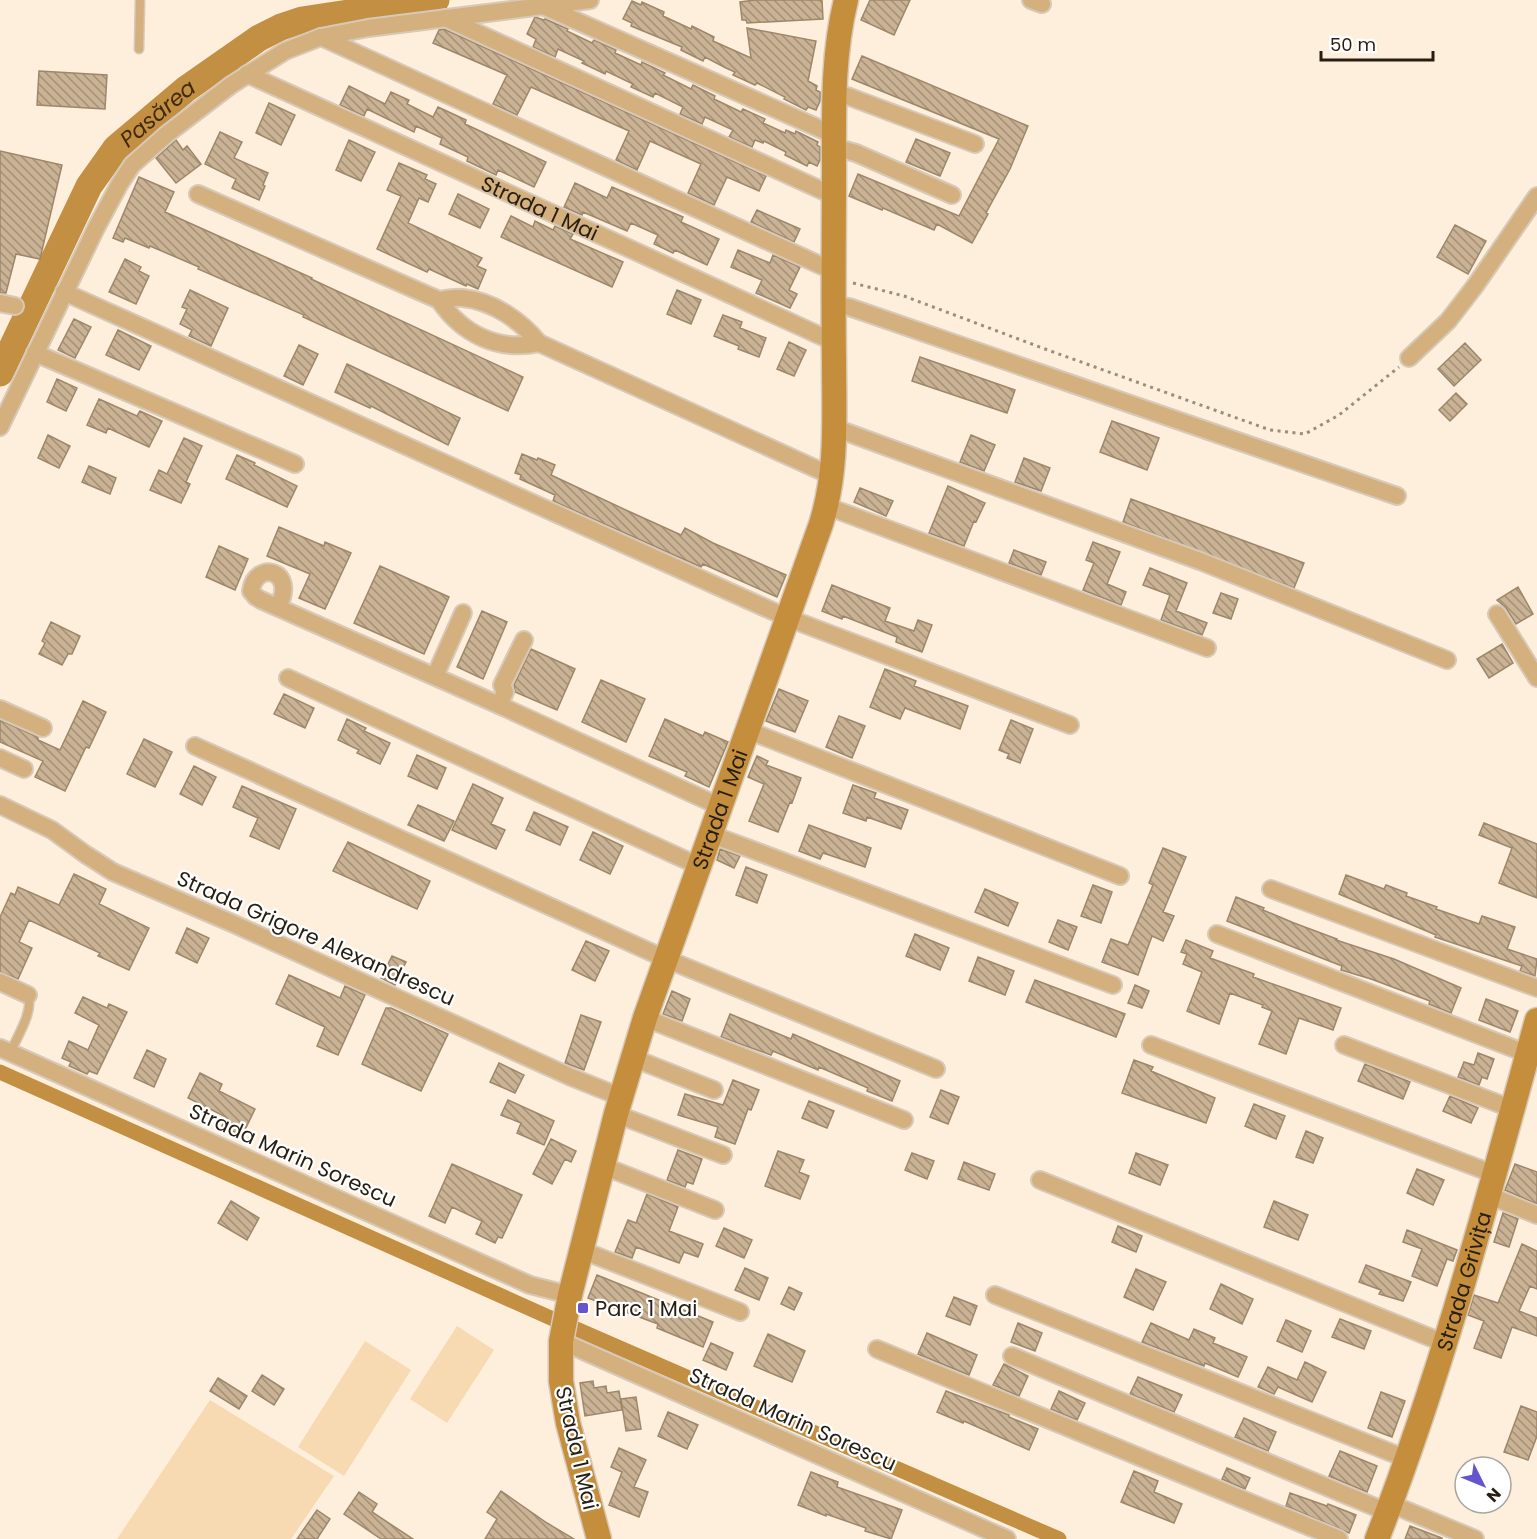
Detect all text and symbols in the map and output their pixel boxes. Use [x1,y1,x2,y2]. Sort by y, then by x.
scale bar [1321,24,1434,62]
text: 50 m [1330,32,1376,57]
water label: Pasărea [113,72,202,154]
street label: Strada 1 Mai [477,168,603,247]
street label: Strada 1 Mai [685,745,754,874]
street label: Strada Grigore Alexandrescu [172,863,460,1013]
street label: Strada Marin Sorescu [185,1096,401,1214]
street label: Strada Grivița [1429,1208,1498,1355]
place label: Parc 1 Mai [595,1294,697,1323]
marker: Parc 1 Mai [576,1301,590,1315]
street label: Strada Marin Sorescu [685,1360,901,1478]
street label: Strada 1 Mai [549,1383,605,1513]
north arrow [1453,1455,1513,1515]
text: N [1481,1483,1506,1507]

